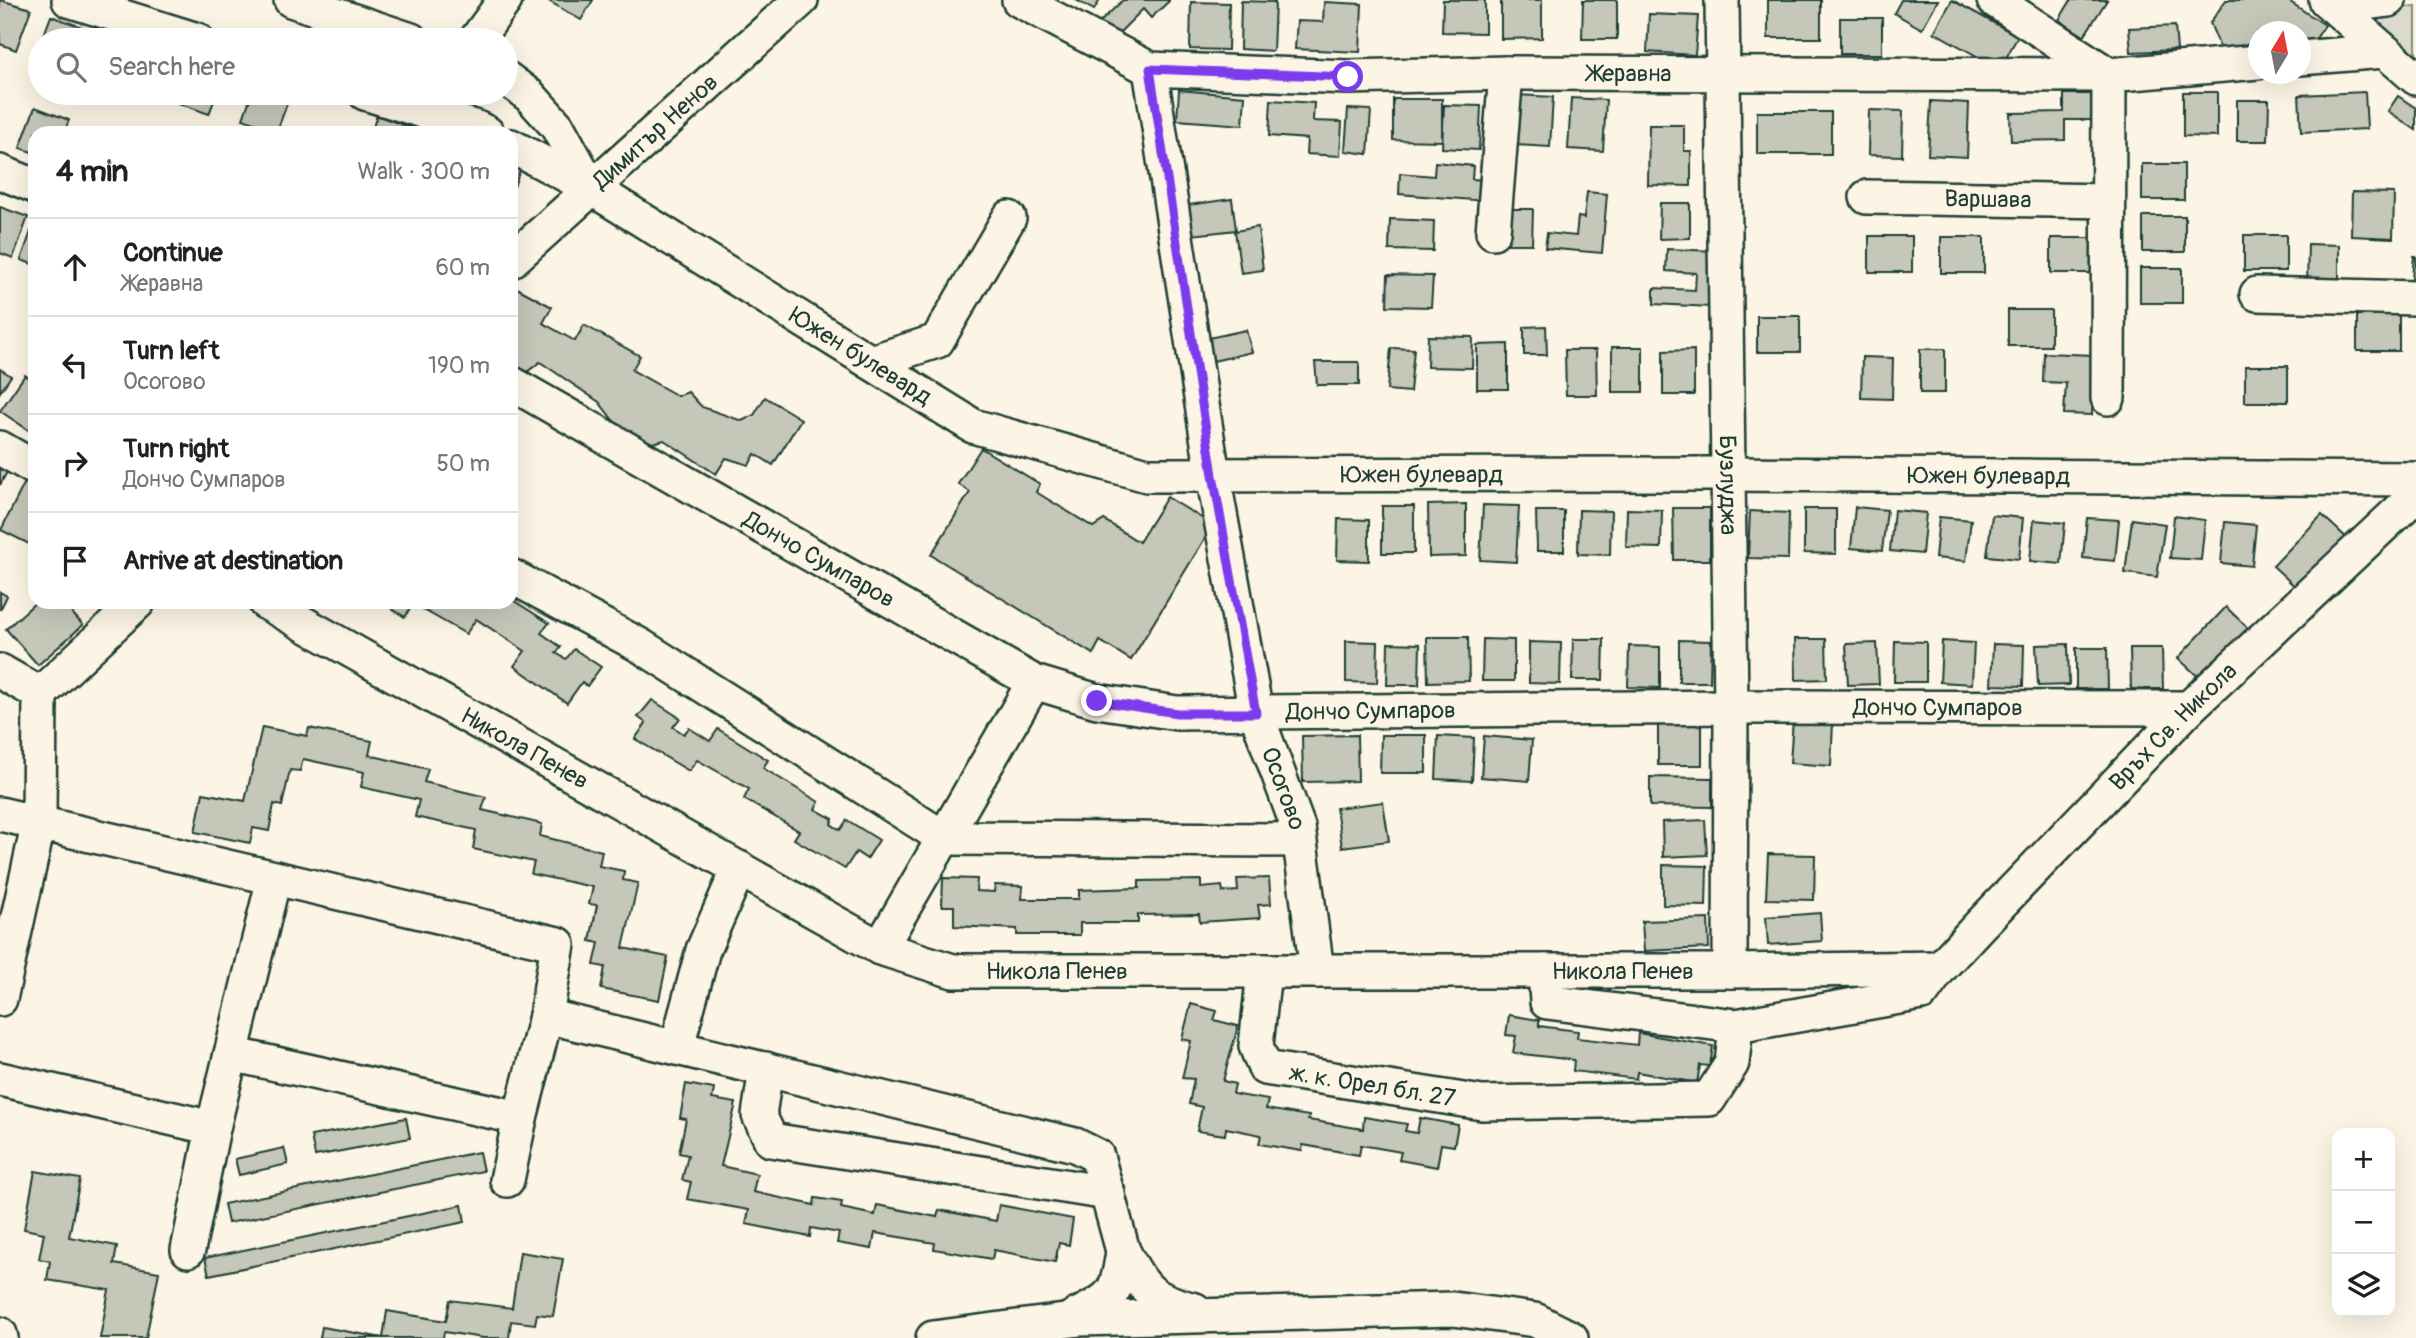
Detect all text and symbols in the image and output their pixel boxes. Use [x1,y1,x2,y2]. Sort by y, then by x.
north arrow [2248,21,2311,84]
search box [28,28,518,105]
icon: search [52,48,90,86]
text: Search here [108,51,235,83]
street label: Жеравна [1584,59,1672,88]
route start [1332,61,1363,92]
street label: Димитър Ненов [586,67,724,196]
text: 4 min [56,153,129,190]
text: Walk · 300 m [358,157,490,186]
street label: Варшава [1944,184,2032,214]
text: Continue [123,237,223,269]
icon: ahead [56,248,94,286]
text: 60 m [435,253,490,282]
text: Жеравна [123,269,203,298]
street label: Южен булевард [784,301,938,412]
text: Turn left [123,335,219,367]
icon: left [56,346,94,384]
text: 190 m [428,351,490,380]
text: Осогово [123,367,206,396]
text: Turn right [123,433,229,465]
street label: Бузлуджа [1713,435,1743,535]
icon: right [56,444,94,482]
text: 50 m [436,449,490,478]
street label: Южен булевард [1341,460,1504,489]
street label: Южен булевард [1908,461,2071,491]
text: Дончо Сумпаров [123,465,286,494]
street label: Дончо Сумпаров [737,504,900,614]
icon: arrive [56,542,94,580]
text: Arrive at destination [123,545,343,577]
street label: Връх Св. Никола [2103,656,2243,796]
route end [1081,685,1112,716]
street label: Дончо Сумпаров [1852,693,2023,722]
street label: Дончо Сумпаров [1285,695,1456,726]
street label: Никола Пенев [456,701,594,796]
street label: Осогово [1255,743,1312,834]
street label: Никола Пенев [986,957,1128,986]
street label: Никола Пенев [1552,957,1694,986]
street label: ж. к. Орел бл. 27 [1287,1058,1458,1113]
map controls [2332,1128,2395,1317]
button: + [2332,1128,2395,1191]
button: − [2332,1191,2395,1254]
button: layers [2332,1254,2395,1317]

